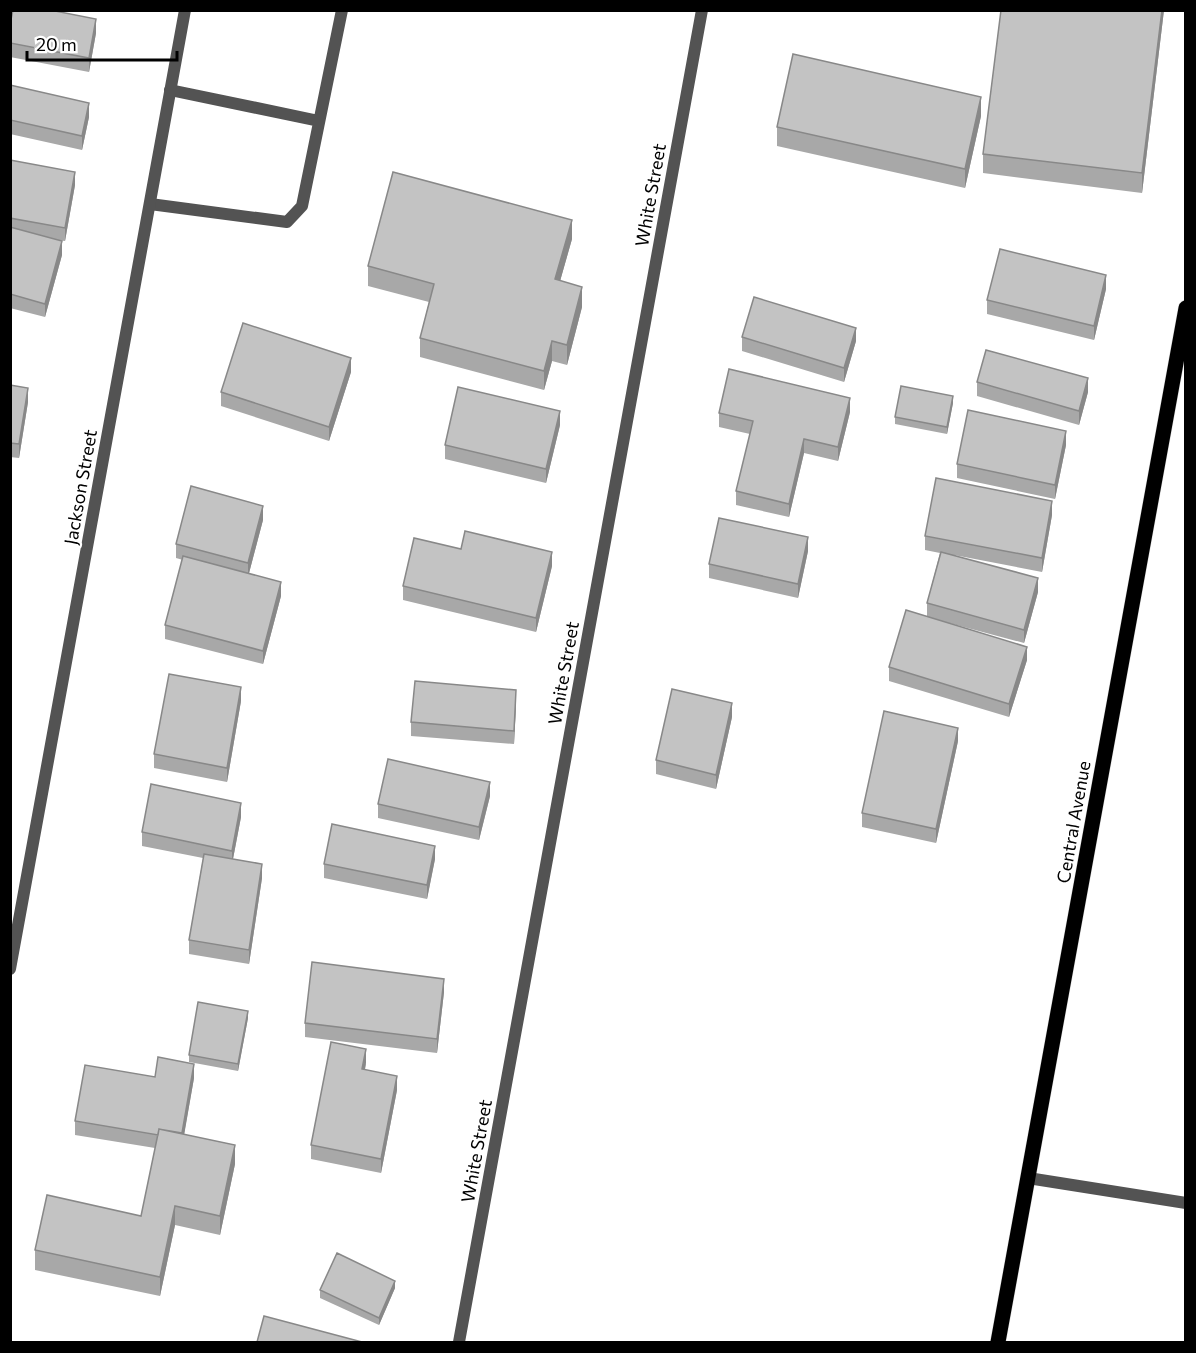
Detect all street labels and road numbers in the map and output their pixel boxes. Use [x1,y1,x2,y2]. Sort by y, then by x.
street label: White Street [630,142,670,248]
street label: Jackson Street [59,428,101,546]
street label: White Street [543,620,583,726]
street label: Central Avenue [1051,759,1095,885]
street label: White Street [456,1098,496,1204]

